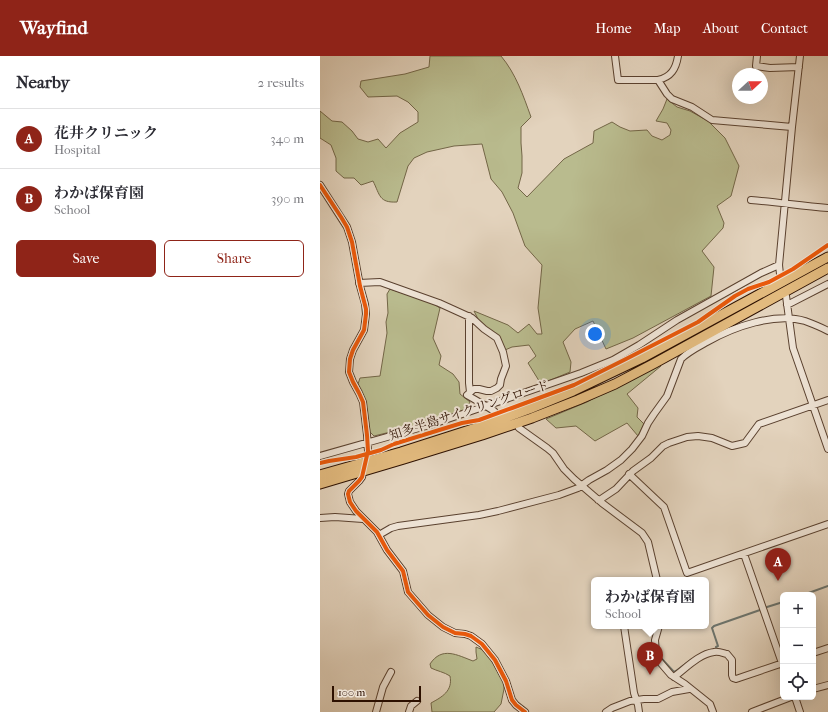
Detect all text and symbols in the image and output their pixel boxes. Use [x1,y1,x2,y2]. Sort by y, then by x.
text: Wayfind [20,17,88,39]
text: Home [595,20,632,37]
text: Map [654,20,681,37]
text: About [703,20,739,37]
text: Contact [761,20,808,37]
north arrow [732,68,768,104]
text: Nearby [16,72,70,92]
text: 2 results [258,75,304,90]
text: 花井クリニック [54,124,158,142]
text: A [25,131,33,146]
text: 340 m [270,131,304,146]
text: Hospital [54,142,101,157]
text: わかば保育園 [54,184,144,202]
text: B [25,191,33,206]
text: 390 m [271,191,304,206]
text: School [54,202,90,217]
button: Save [16,240,156,277]
button: Share [164,240,304,277]
your location [585,324,605,344]
street label: 知多半島サイクリングロード [387,377,551,443]
pin: A [765,548,791,581]
popup [591,577,709,629]
text: わかば保育園 [605,588,695,606]
map controls [780,592,816,700]
button: + [780,592,816,628]
text: School [605,606,641,621]
button: − [780,628,816,664]
pin: B [637,642,663,675]
button: locate [780,664,816,700]
scale bar [332,684,421,703]
text: 100 m [338,686,366,699]

